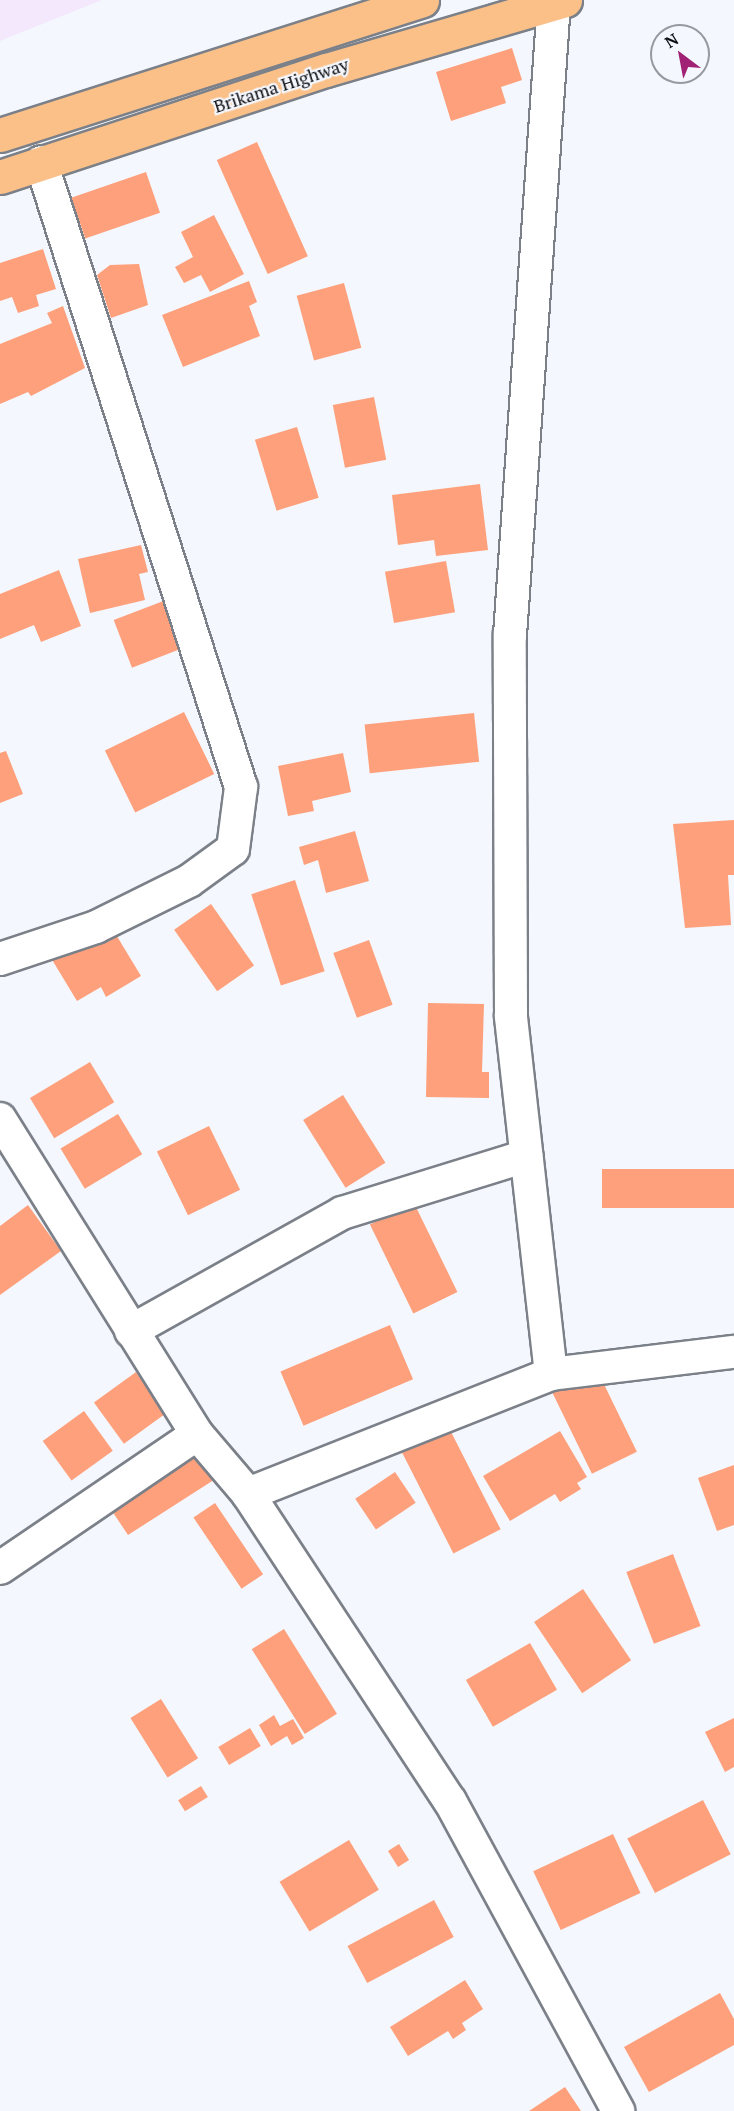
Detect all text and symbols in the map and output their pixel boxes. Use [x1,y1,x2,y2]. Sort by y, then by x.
north arrow [650,24,710,84]
text: N [661,28,682,53]
street label: Brikama Highway [211,53,351,117]

